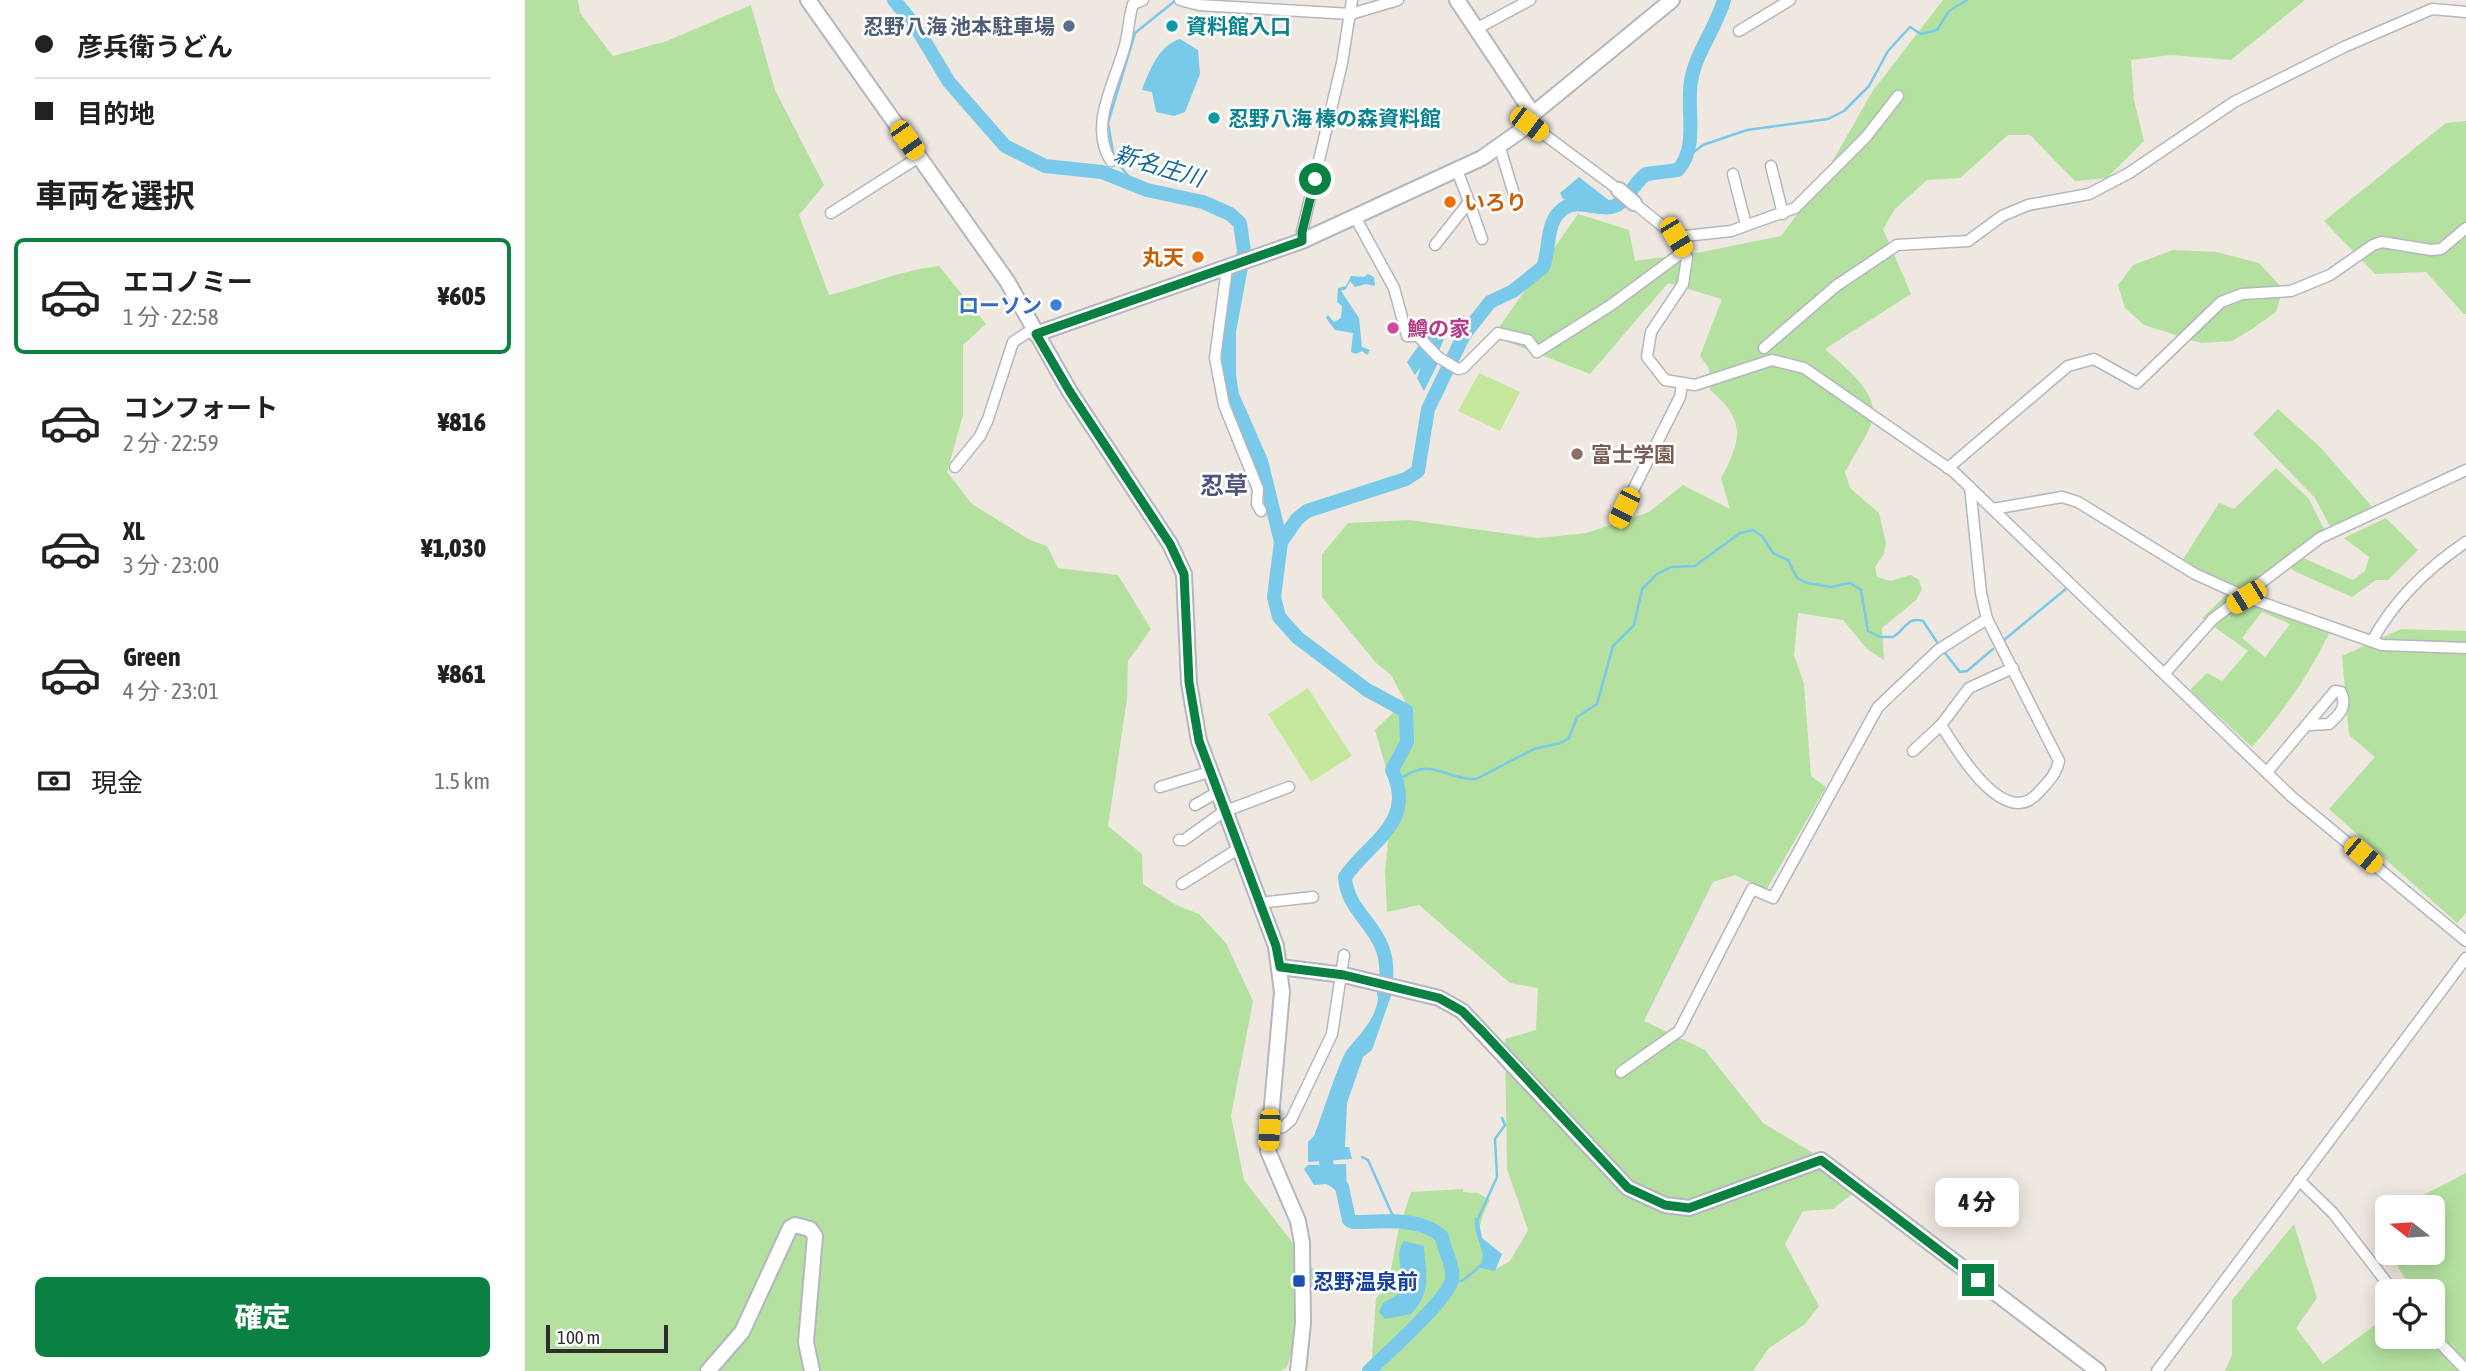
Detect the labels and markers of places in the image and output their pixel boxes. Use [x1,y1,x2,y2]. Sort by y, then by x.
place label: 忍野八海 池本駐車場 [863,14,1055,38]
place label: 資料館入口 [1186,14,1291,38]
marker: 忍野八海 池本駐車場 [1061,18,1077,34]
marker: 資料館入口 [1164,18,1180,34]
place label: 忍野八海 榛の森資料館 [1228,106,1441,130]
marker: 忍野八海 榛の森資料館 [1206,110,1222,126]
place label: いろり [1464,190,1527,214]
marker: いろり [1442,194,1458,210]
place label: 丸天 [1142,245,1184,269]
marker: 丸天 [1190,249,1206,265]
place label: ローソン [958,293,1042,317]
marker: ローソン [1048,297,1064,313]
place label: 鱒の家 [1407,316,1470,340]
marker: 鱒の家 [1385,320,1401,336]
place label: 富士学園 [1591,442,1675,466]
marker: 富士学園 [1569,446,1585,462]
place label: 忍野温泉前 [1313,1269,1418,1293]
marker: 忍野温泉前 [1291,1273,1307,1289]

